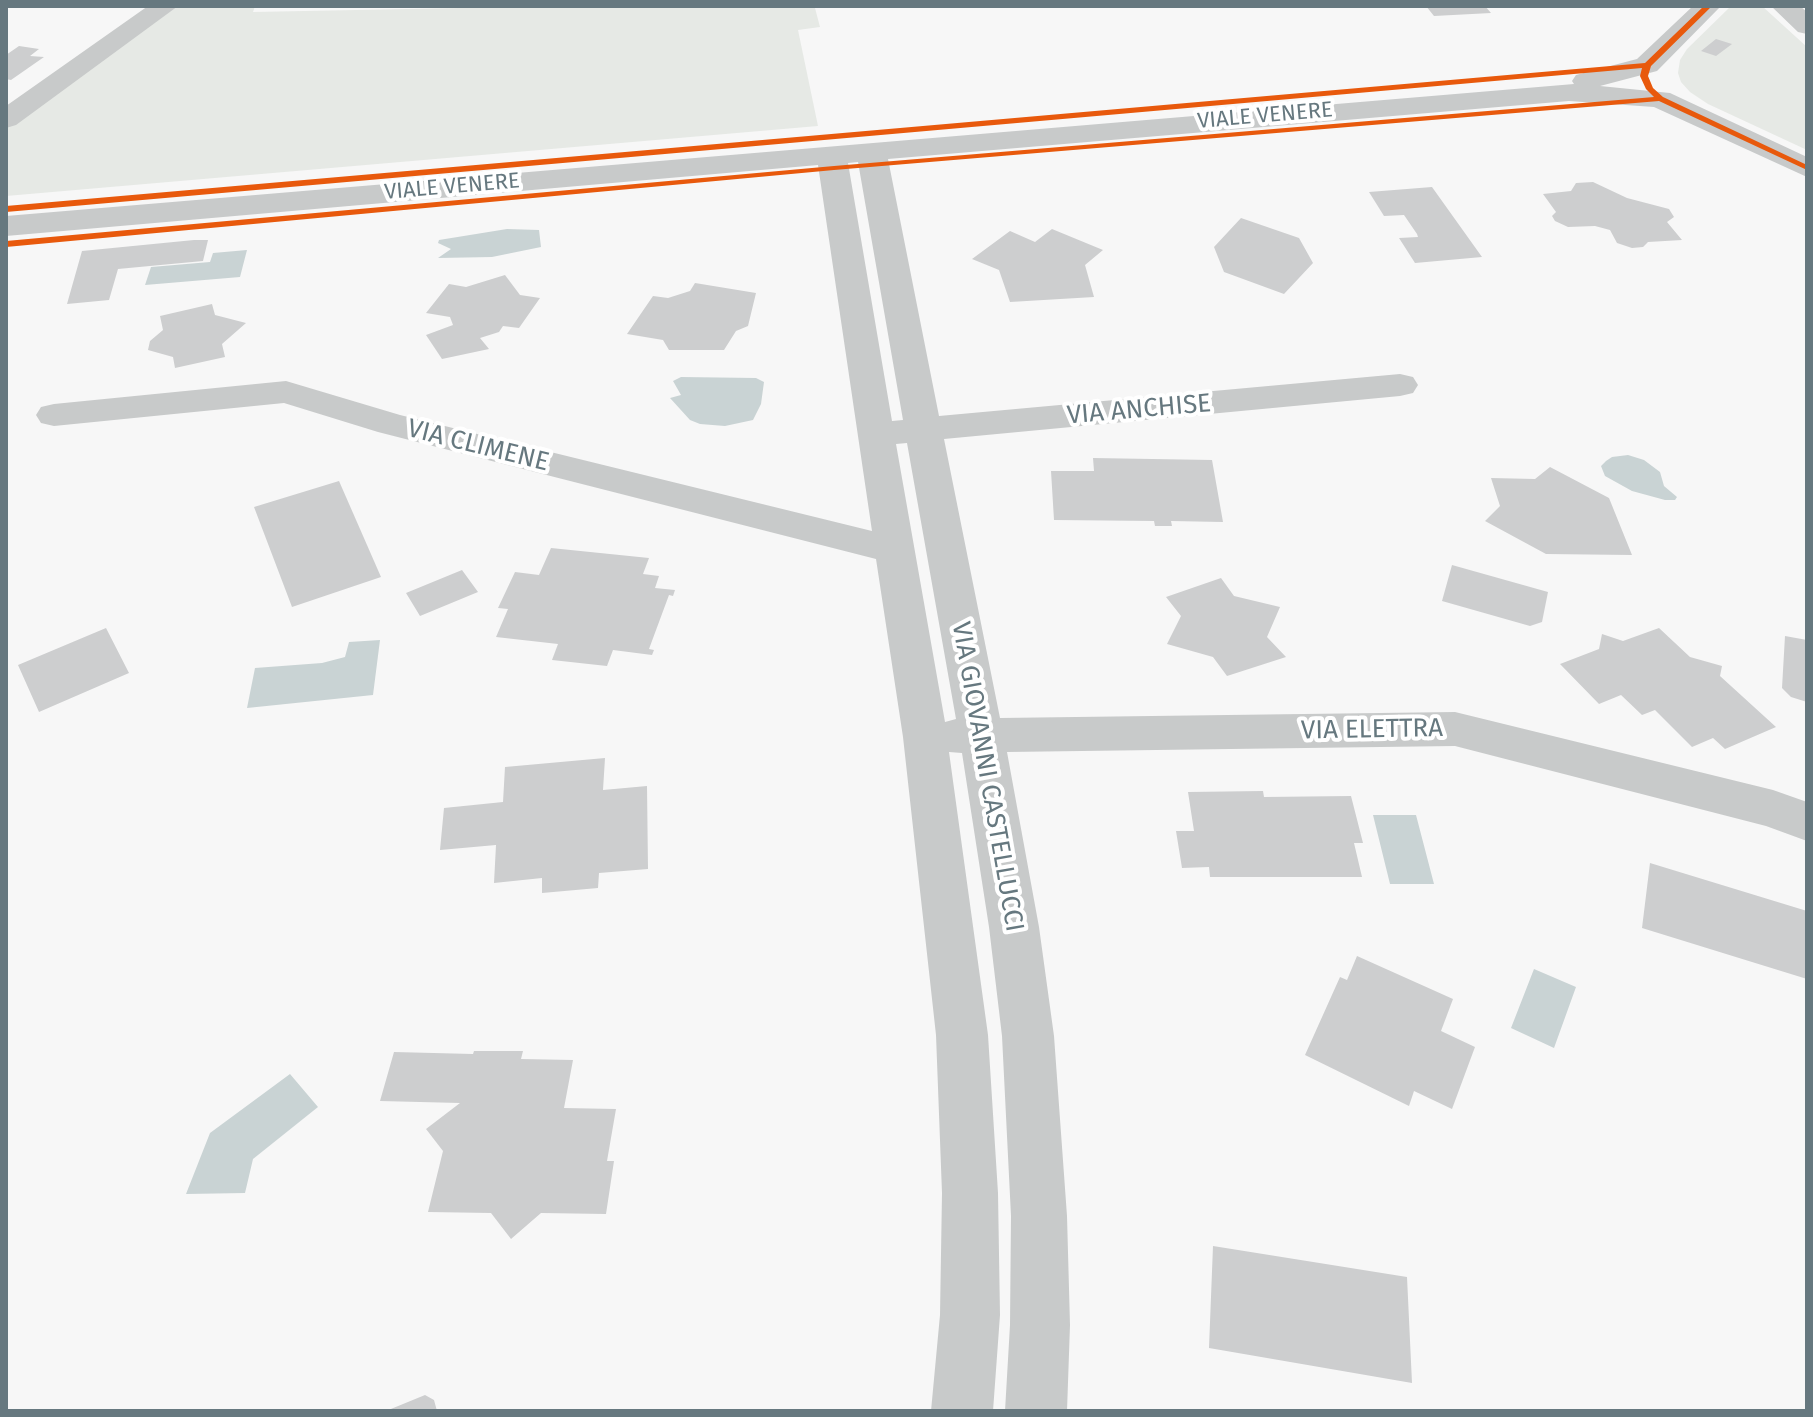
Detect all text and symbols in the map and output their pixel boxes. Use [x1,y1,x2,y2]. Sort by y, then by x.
street label: VIALE VENERE [1196,97,1334,135]
street label: VIALE VENERE [383,168,521,206]
street label: VIA ANCHISE [1066,388,1212,432]
street label: VIA CLIMENE [404,413,552,479]
street label: VIA GIOVANNI CASTELLUCCI [944,620,1030,934]
street label: VIA ELETTRA [1301,713,1443,747]

